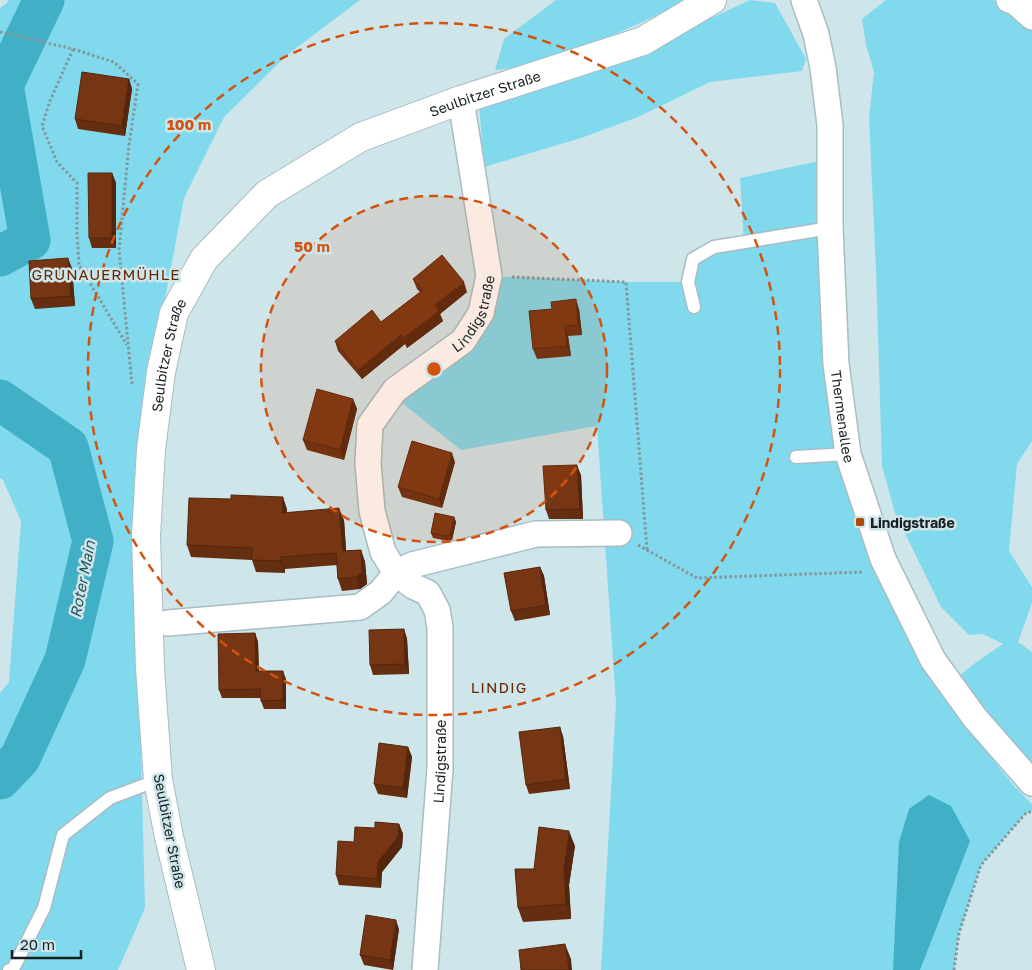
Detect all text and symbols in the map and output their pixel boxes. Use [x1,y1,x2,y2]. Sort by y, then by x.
street label: Seulbitzer Straße [427,66,543,120]
text: 100 m [167,115,211,133]
text: 50 m [294,237,330,255]
district label: GRUNAUERMÜHLE [32,265,180,283]
street label: Lindigstraße [448,274,497,355]
street label: Seulbitzer Straße [147,295,189,413]
centre of rings [425,360,443,378]
street label: Thermenallee [828,369,859,465]
place label: Lindigstraße [870,514,955,531]
marker: Lindigstraße [854,516,866,528]
water label: Roter Main [66,538,98,619]
district label: LINDIG [471,678,527,696]
street label: Lindigstraße [429,720,449,804]
street label: Seulbitzer Straße [151,772,189,890]
scale bar [12,928,81,960]
text: 20 m [20,935,55,953]

